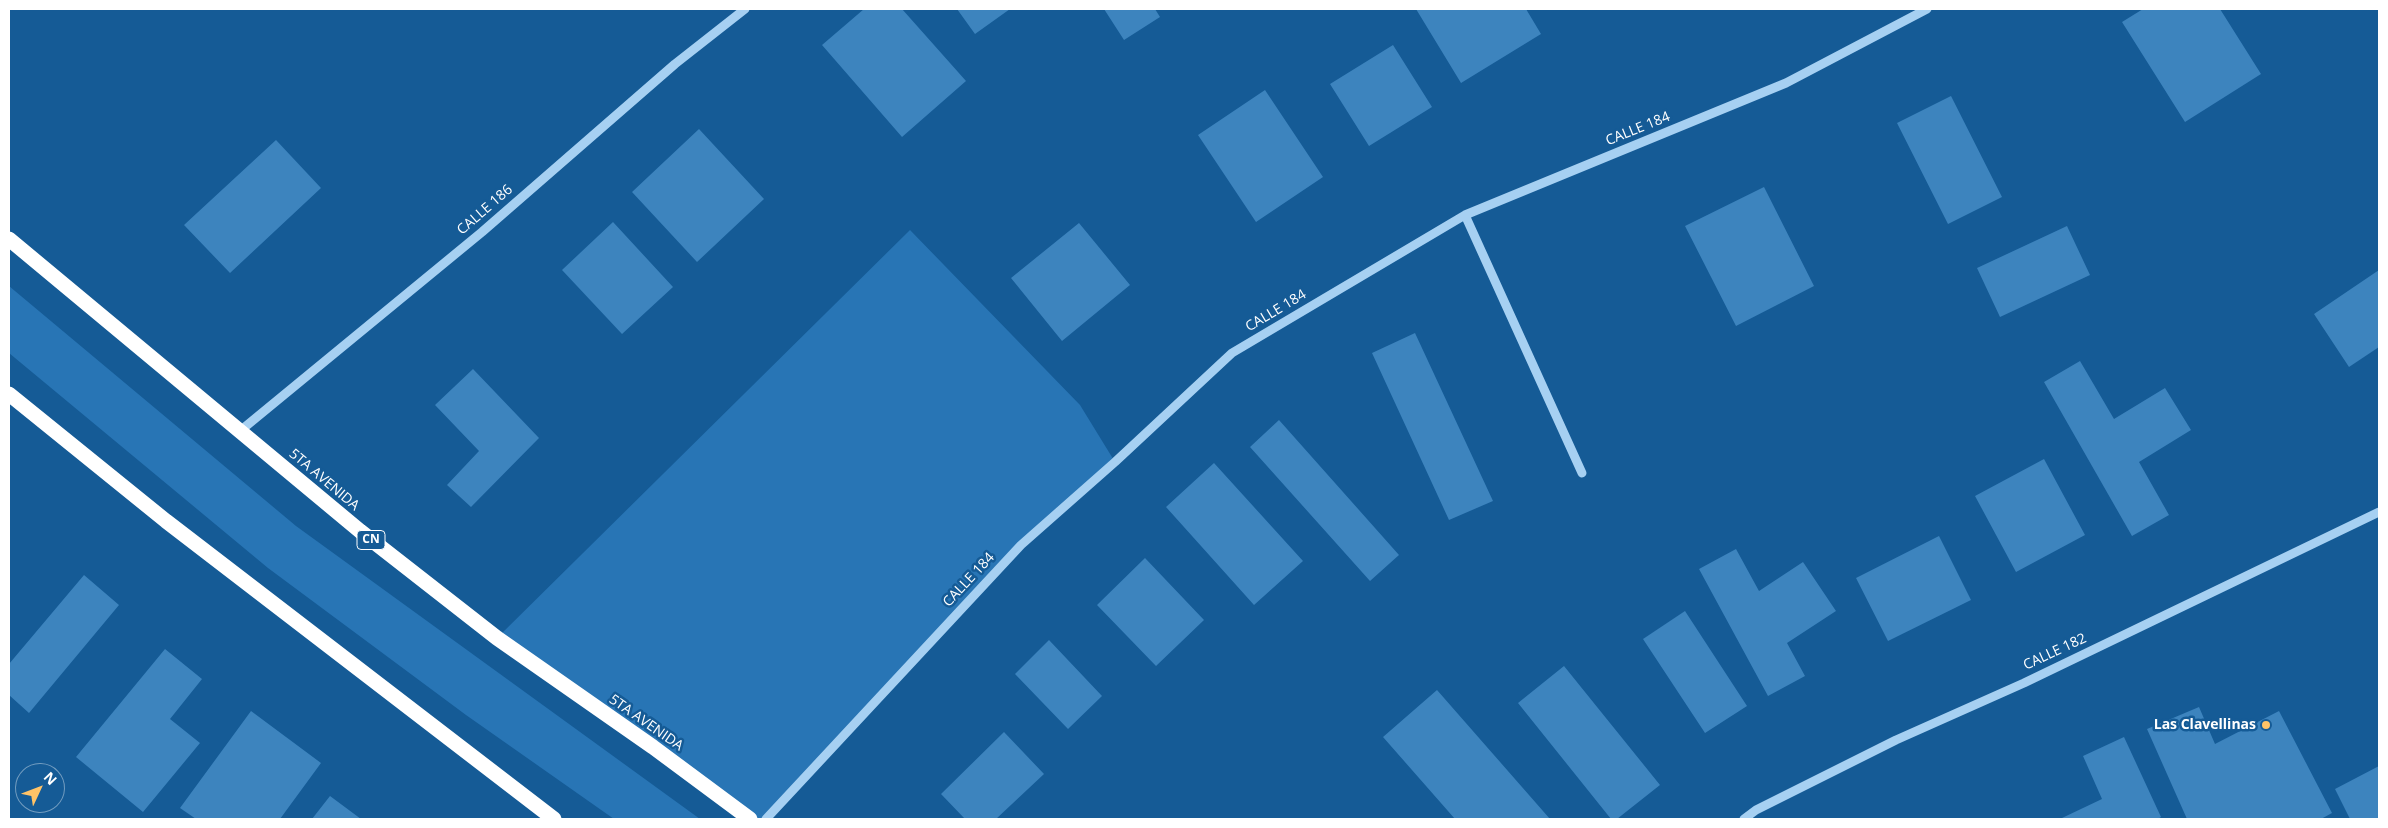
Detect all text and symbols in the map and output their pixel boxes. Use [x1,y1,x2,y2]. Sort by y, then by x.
street label: CALLE 184 [1603,109,1673,149]
street label: CALLE 186 [454,181,516,239]
street label: CALLE 184 [1243,286,1309,336]
street label: 5TA AVENIDA [285,446,363,514]
road number: CN [357,530,385,550]
street label: CALLE 184 [940,550,998,610]
street label: CALLE 182 [2021,630,2089,674]
street label: 5TA AVENIDA [606,691,686,755]
place label: Las Clavellinas [2154,717,2256,733]
marker: Las Clavellinas [2260,719,2272,731]
north arrow [15,763,65,813]
text: N [40,767,61,789]

